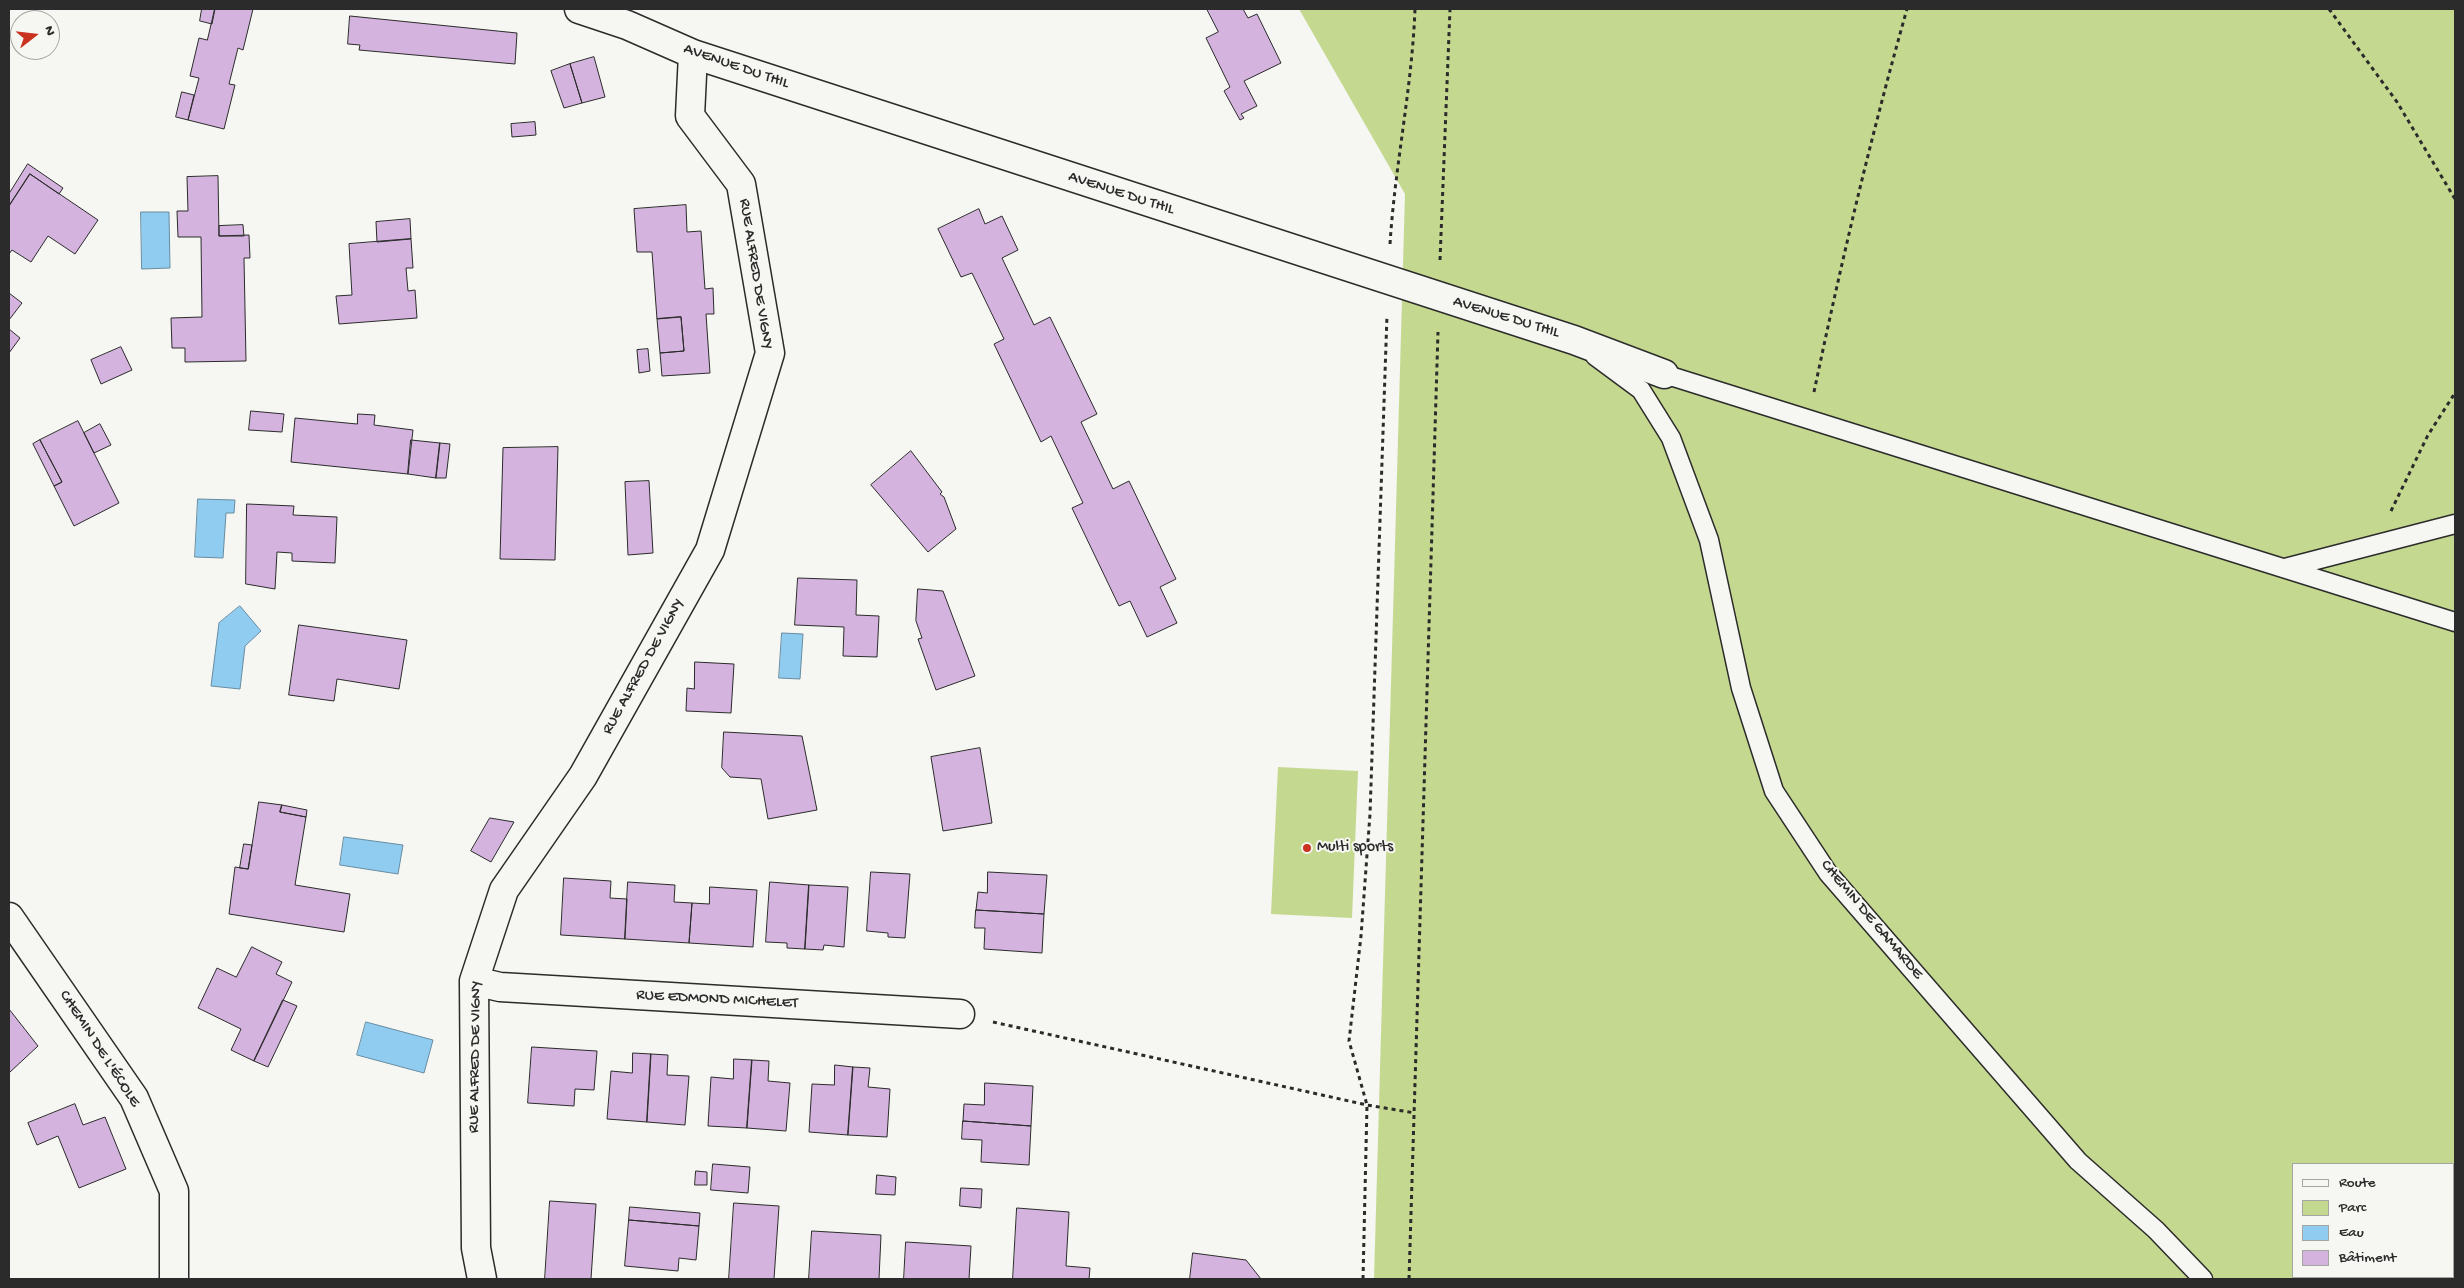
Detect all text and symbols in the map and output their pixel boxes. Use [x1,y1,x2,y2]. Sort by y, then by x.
north arrow [10,10,60,60]
text: N [40,24,58,38]
street label: AVENUE DU THIL [681,40,791,94]
street label: AVENUE DU THIL [1066,168,1176,220]
street label: RUE ALFRED DE VIGNY [734,197,776,351]
street label: AVENUE DU THIL [1451,293,1561,343]
street label: RUE ALFRED DE VIGNY [599,596,689,738]
place label: Multi sports [1317,838,1393,858]
marker: Multi sports [1301,842,1313,854]
street label: CHEMIN DE GAMARDE [1815,856,1927,984]
street label: RUE ALFRED DE VIGNY [465,981,487,1133]
street label: RUE EDMOND MICHELET [636,986,798,1014]
street label: CHEMIN DE L'ÉCOLE [54,987,144,1111]
legend [2292,1163,2454,1278]
text: Route [2339,1174,2376,1192]
text: Parc [2339,1199,2366,1217]
text: Eau [2339,1224,2364,1242]
text: Bâtiment [2339,1249,2396,1267]

